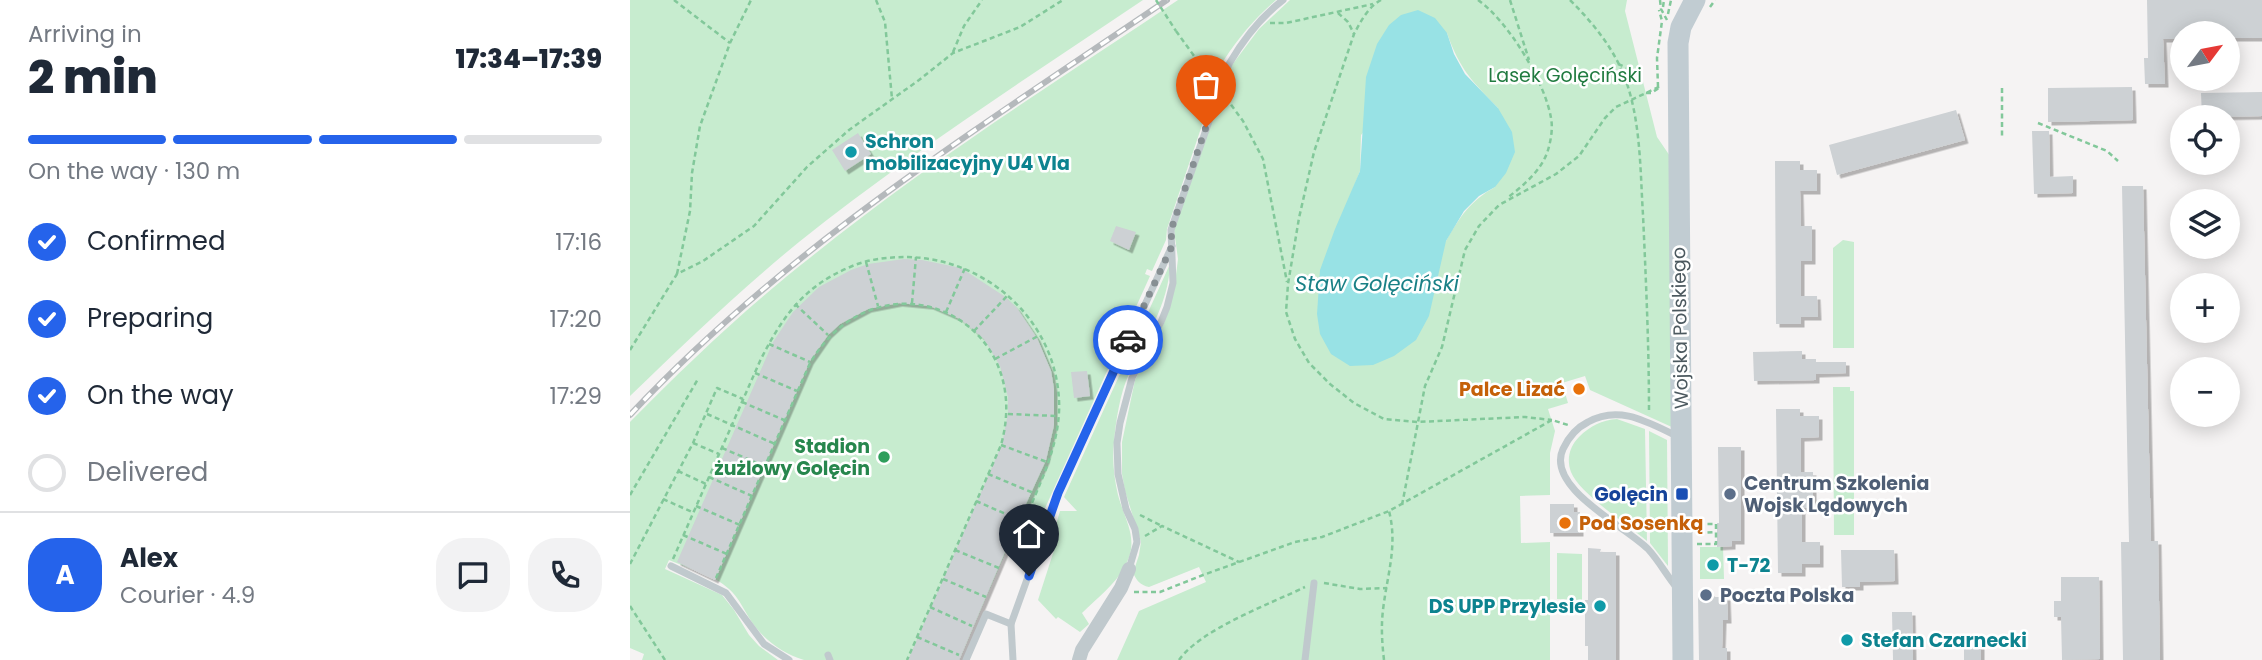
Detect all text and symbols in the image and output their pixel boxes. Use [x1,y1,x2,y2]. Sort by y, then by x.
text: Arriving in [28,18,142,50]
north arrow [2170,21,2240,91]
map controls [2170,21,2240,427]
text: 17:34–17:39 [456,41,602,77]
text: 2 min [28,45,158,109]
pin [1176,55,1236,127]
park label: Lasek Golęciński [1488,62,1642,89]
icon: bag [1187,66,1225,104]
button: locate [2170,105,2240,175]
place label: Schron mobilizacyjny U4 VIa [865,128,1070,177]
marker: Schron mobilizacyjny U4 VIa [843,144,859,160]
text: On the way · 130 m [28,155,240,187]
button: layers [2170,189,2240,259]
icon: check [28,223,66,261]
text: Confirmed [87,223,225,259]
text: 17:16 [555,226,602,258]
street label: Wojska Polskiego [1665,247,1695,409]
water label: Staw Golęciński [1295,269,1460,298]
button: + [2170,273,2240,343]
icon: check [28,300,66,338]
text: Preparing [87,300,213,336]
text: 17:20 [550,303,602,335]
courier [1093,305,1163,375]
icon: car [1109,321,1147,359]
button: − [2170,357,2240,427]
place label: Palce Lizać [1459,376,1565,403]
icon: check [28,377,66,415]
text: On the way [87,377,234,413]
text: 17:29 [549,380,602,412]
marker: Palce Lizać [1571,381,1587,397]
place label: Stadion żużlowy Golęcin [714,433,870,482]
marker: Stadion żużlowy Golęcin [876,449,892,465]
text: Delivered [87,454,208,490]
place label: Centrum Szkolenia Wojsk Lądowych [1744,470,1929,519]
place label: Golęcin [1594,481,1668,508]
marker: Golęcin [1674,486,1690,502]
marker: Centrum Szkolenia Wojsk Lądowych [1722,486,1738,502]
pin [999,504,1059,576]
place label: Pod Sosenką [1579,510,1703,537]
icon: home [1010,515,1048,553]
marker: Pod Sosenką [1557,515,1573,531]
button: chat [436,538,510,612]
button: phone [528,538,602,612]
text: Alex [120,540,178,576]
place label: T-72 [1727,552,1770,579]
text: A [55,557,75,593]
marker: T-72 [1705,557,1721,573]
text: Courier · 4.9 [120,579,255,611]
place label: Poczta Polska [1720,582,1854,609]
marker: Poczta Polska [1698,587,1714,603]
place label: DS UPP Przylesie [1429,593,1586,620]
marker: DS UPP Przylesie [1592,598,1608,614]
place label: Stefan Czarnecki [1861,627,2027,654]
marker: Stefan Czarnecki [1839,632,1855,648]

